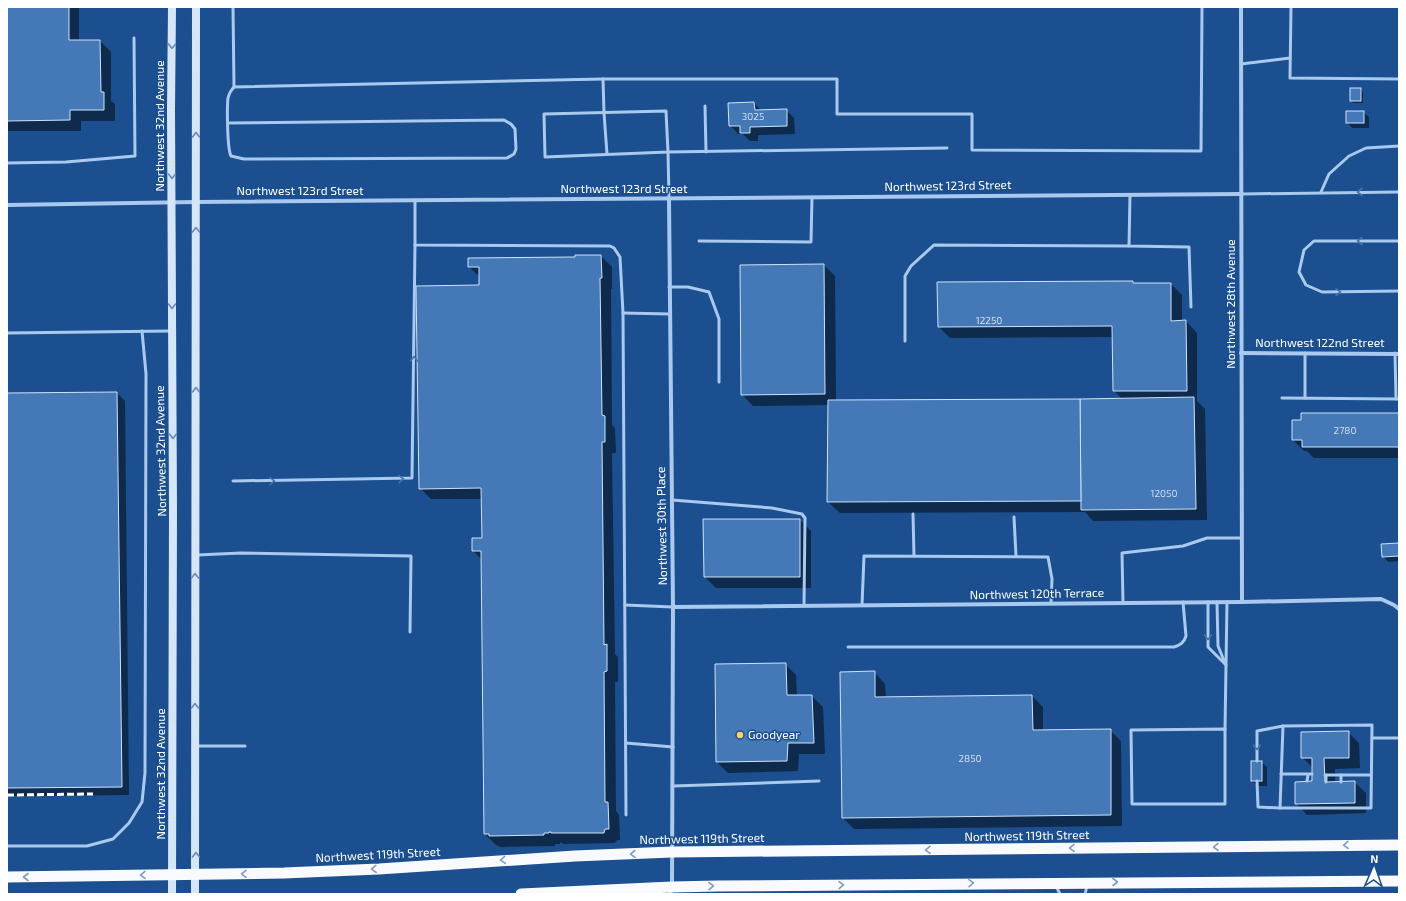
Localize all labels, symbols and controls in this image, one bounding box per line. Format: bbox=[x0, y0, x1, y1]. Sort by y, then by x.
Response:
one-way arrow bbox=[168, 43, 176, 49]
street label: Northwest 32nd Avenue bbox=[152, 60, 166, 192]
house number: 3025 bbox=[742, 110, 764, 122]
one-way arrow bbox=[192, 132, 200, 138]
one-way arrow bbox=[167, 173, 176, 179]
street label: Northwest 123rd Street bbox=[884, 177, 1012, 193]
street label: Northwest 123rd Street bbox=[560, 181, 688, 195]
street label: Northwest 123rd Street bbox=[236, 183, 364, 197]
one-way arrow bbox=[1357, 188, 1363, 196]
one-way arrow bbox=[192, 227, 200, 233]
one-way arrow bbox=[1357, 237, 1363, 245]
street label: Northwest 28th Avenue bbox=[1223, 239, 1237, 369]
one-way arrow bbox=[1335, 288, 1341, 296]
one-way arrow bbox=[168, 303, 176, 309]
house number: 12250 bbox=[976, 314, 1002, 326]
street label: Northwest 122nd Street bbox=[1255, 335, 1385, 349]
one-way arrow bbox=[409, 356, 418, 362]
street label: Northwest 32nd Avenue bbox=[152, 385, 168, 517]
one-way arrow bbox=[192, 387, 200, 393]
house number: 2780 bbox=[1334, 424, 1356, 436]
one-way arrow bbox=[169, 433, 177, 439]
street label: Northwest 30th Place bbox=[653, 466, 669, 586]
one-way arrow bbox=[398, 474, 404, 483]
one-way arrow bbox=[269, 476, 275, 485]
house number: 12050 bbox=[1150, 487, 1178, 499]
one-way arrow bbox=[191, 573, 199, 579]
street label: Northwest 120th Terrace bbox=[970, 585, 1104, 601]
one-way arrow bbox=[1204, 634, 1212, 640]
one-way arrow bbox=[191, 703, 199, 709]
street label: Northwest 32nd Avenue bbox=[153, 708, 167, 840]
place label: Goodyear bbox=[748, 727, 800, 741]
marker: Goodyear bbox=[735, 730, 745, 740]
one-way arrow bbox=[1253, 744, 1261, 750]
house number: 2850 bbox=[958, 752, 982, 764]
street label: Northwest 119th Street bbox=[964, 827, 1090, 843]
street label: Northwest 119th Street bbox=[639, 830, 765, 846]
one-way arrow bbox=[1343, 841, 1349, 850]
one-way arrow bbox=[1213, 843, 1219, 851]
street label: Northwest 119th Street bbox=[315, 844, 441, 864]
one-way arrow bbox=[1069, 844, 1075, 852]
one-way arrow bbox=[925, 846, 931, 854]
one-way arrow bbox=[630, 849, 636, 858]
north arrow bbox=[1354, 849, 1394, 889]
one-way arrow bbox=[192, 852, 200, 858]
text: N bbox=[1370, 852, 1379, 865]
one-way arrow bbox=[500, 856, 506, 865]
one-way arrow bbox=[371, 865, 377, 874]
one-way arrow bbox=[241, 870, 247, 878]
one-way arrow bbox=[140, 871, 146, 879]
one-way arrow bbox=[23, 873, 29, 881]
one-way arrow bbox=[1112, 878, 1118, 886]
one-way arrow bbox=[968, 879, 974, 888]
one-way arrow bbox=[838, 881, 844, 889]
one-way arrow bbox=[708, 882, 714, 890]

